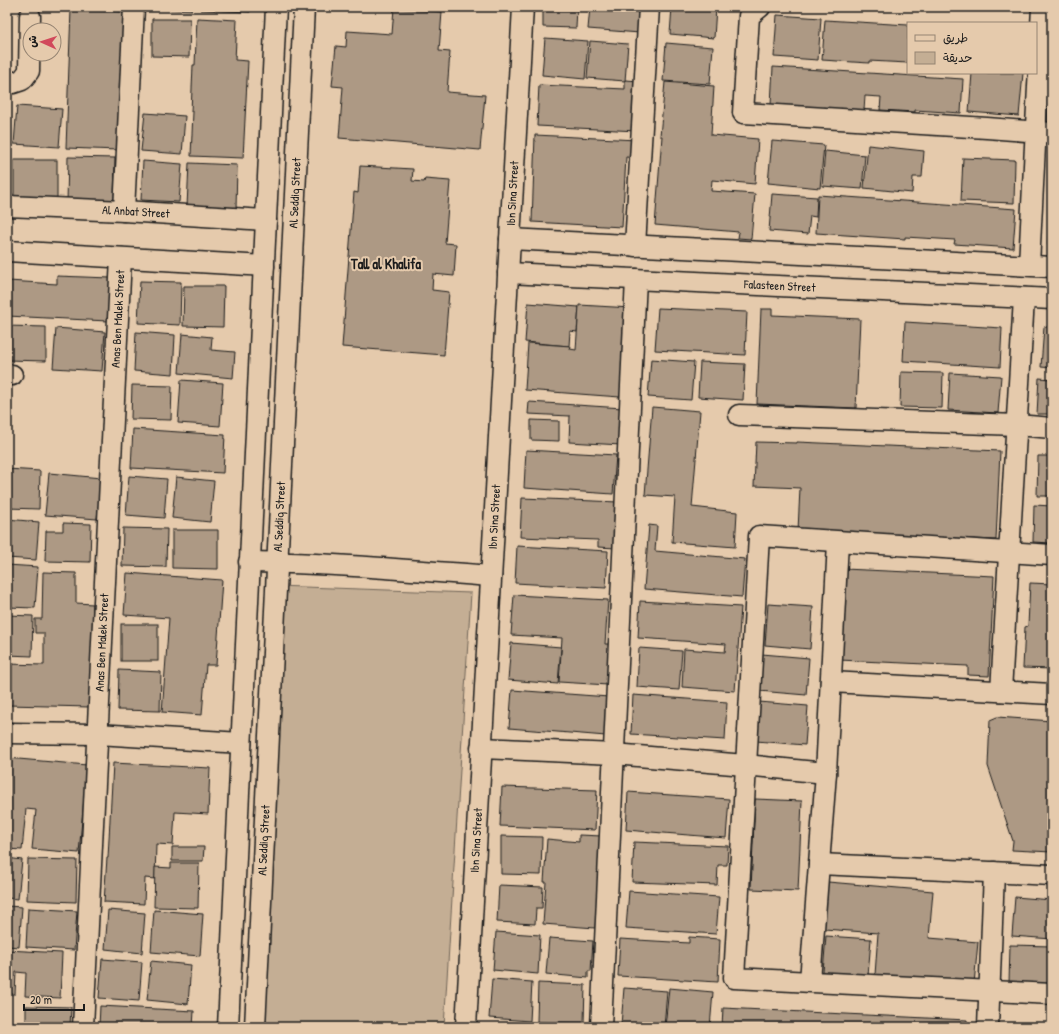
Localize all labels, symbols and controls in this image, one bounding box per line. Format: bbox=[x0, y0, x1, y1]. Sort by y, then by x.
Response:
north arrow bbox=[22, 22, 62, 62]
legend bbox=[907, 22, 1037, 74]
text: طريق bbox=[943, 29, 968, 46]
text: ش bbox=[25, 35, 39, 48]
text: حديقة bbox=[943, 49, 972, 66]
street label: Al Seddiq Street bbox=[284, 156, 305, 229]
street label: Ibn Sina Street bbox=[502, 159, 522, 226]
street label: Al Anbat Street bbox=[102, 201, 171, 222]
district label: Tall al Khalifa bbox=[350, 254, 421, 273]
street label: Anas Ben Malek Street bbox=[107, 269, 128, 368]
street label: Falasteen Street bbox=[743, 275, 817, 296]
street label: Al Seddiq Street bbox=[269, 480, 289, 552]
street label: Ibn Sina Street bbox=[484, 483, 504, 550]
street label: Anas Ben Malek Street bbox=[91, 592, 112, 692]
street label: Al Seddiq Street bbox=[253, 804, 274, 876]
street label: Ibn Sina Street bbox=[466, 806, 486, 873]
scale bar bbox=[24, 986, 84, 1012]
text: 20 m bbox=[30, 991, 52, 1008]

